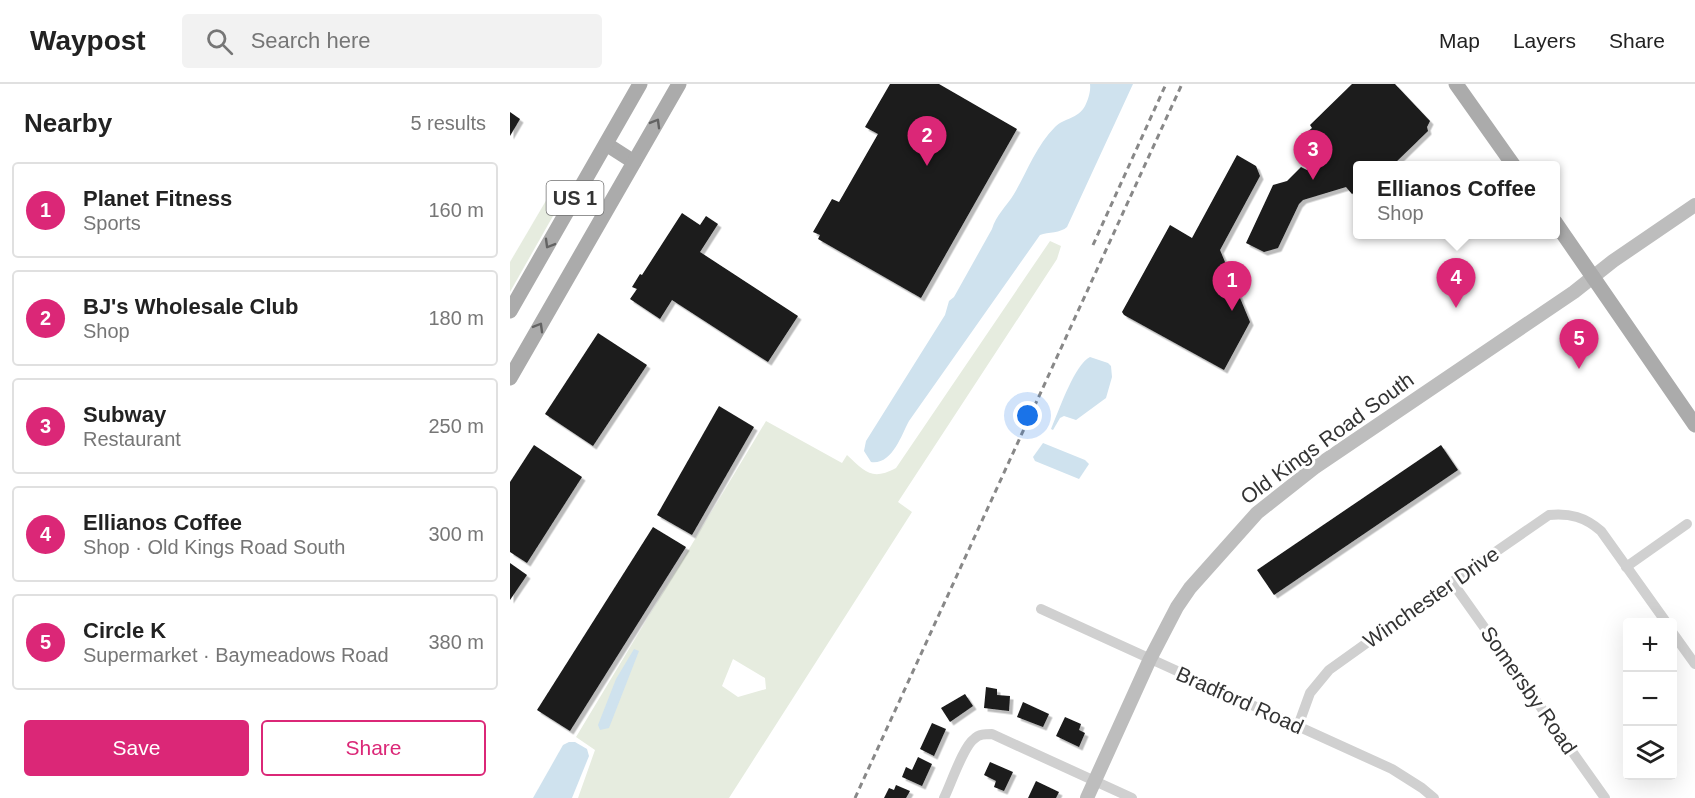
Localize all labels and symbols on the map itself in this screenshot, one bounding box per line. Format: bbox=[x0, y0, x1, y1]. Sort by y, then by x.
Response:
pin: 2 bbox=[908, 116, 946, 166]
one-way arrow bbox=[649, 119, 661, 129]
pin: 3 bbox=[1294, 130, 1332, 180]
road number: US 1 bbox=[546, 181, 604, 215]
one-way arrow bbox=[544, 238, 556, 248]
pin: 4 bbox=[1436, 258, 1476, 308]
pin: 1 bbox=[1212, 262, 1252, 311]
pin: 5 bbox=[1560, 320, 1598, 369]
one-way arrow bbox=[532, 323, 543, 333]
street label: Old Kings Road South bbox=[1236, 368, 1418, 508]
your location bbox=[1013, 401, 1042, 430]
street label: Winchester Drive bbox=[1359, 542, 1503, 652]
street label: Somersby Road bbox=[1476, 622, 1582, 758]
street label: Bradford Road bbox=[1173, 662, 1307, 738]

